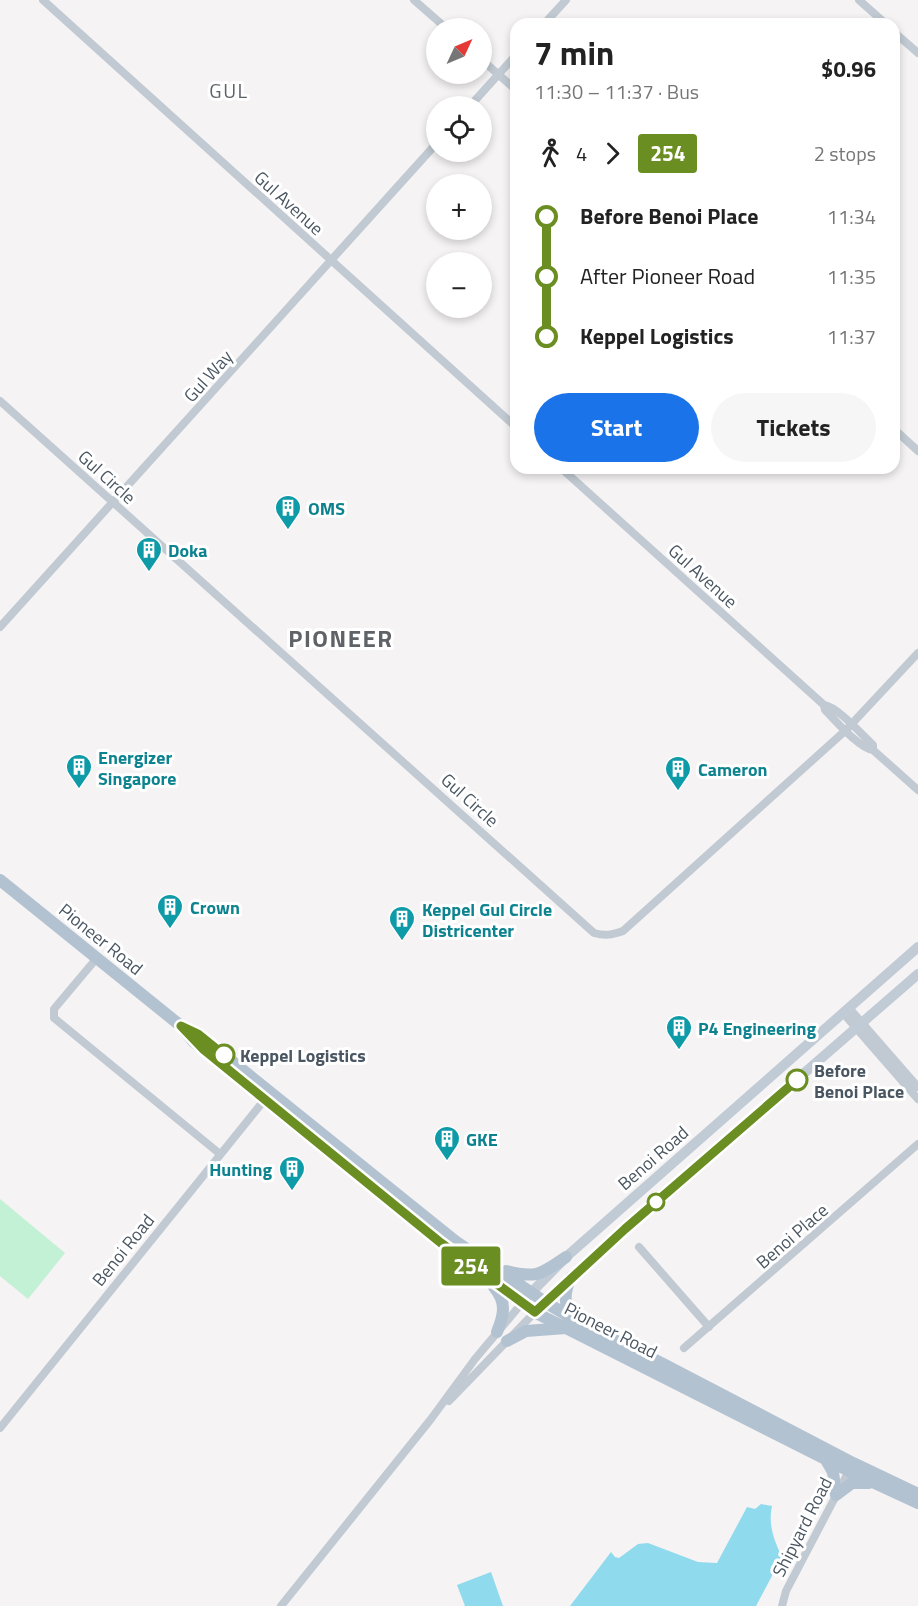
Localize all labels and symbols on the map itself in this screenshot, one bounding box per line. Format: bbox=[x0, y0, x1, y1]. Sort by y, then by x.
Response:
north arrow bbox=[426, 18, 492, 84]
district label: GUL bbox=[209, 75, 249, 106]
street label: Gul Avenue bbox=[248, 165, 330, 241]
street label: Gul Way bbox=[177, 344, 239, 408]
street label: Gul Circle bbox=[72, 444, 142, 510]
building icon: OMS bbox=[273, 493, 303, 531]
place label: OMS bbox=[308, 495, 345, 522]
building icon: Doka bbox=[134, 535, 164, 573]
place label: Doka bbox=[168, 537, 208, 564]
street label: Gul Avenue bbox=[662, 538, 744, 614]
district label: PIONEER bbox=[288, 620, 394, 656]
place label: Energizer Singapore bbox=[98, 744, 176, 792]
building icon: Energizer Singapore bbox=[64, 752, 94, 790]
building icon: Cameron bbox=[663, 754, 693, 792]
place label: Cameron bbox=[698, 756, 767, 783]
street label: Gul Circle bbox=[435, 767, 505, 833]
building icon: Crown bbox=[155, 892, 185, 930]
place label: Crown bbox=[190, 894, 240, 921]
place label: Keppel Gul Circle Districenter bbox=[422, 896, 552, 944]
street label: Pioneer Road bbox=[53, 897, 149, 981]
building icon: Keppel Gul Circle Districenter bbox=[387, 904, 417, 942]
building icon: P4 Engineering bbox=[664, 1013, 694, 1051]
place label: P4 Engineering bbox=[698, 1015, 816, 1042]
place label: Keppel Logistics bbox=[240, 1042, 366, 1069]
marker: Keppel Logistics bbox=[213, 1044, 235, 1066]
place label: Before Benoi Place bbox=[814, 1057, 904, 1105]
marker: Before Benoi Place bbox=[786, 1069, 808, 1091]
street label: Benoi Road bbox=[612, 1120, 694, 1196]
building icon: GKE bbox=[432, 1124, 462, 1162]
place label: GKE bbox=[466, 1126, 498, 1153]
building icon: Hunting bbox=[277, 1154, 307, 1192]
place label: Hunting bbox=[209, 1156, 272, 1183]
unlabelled marker bbox=[647, 1193, 665, 1211]
street label: Benoi Place bbox=[750, 1197, 834, 1275]
street label: Benoi Road bbox=[85, 1208, 161, 1292]
line badge: 254 bbox=[436, 1246, 506, 1286]
street label: Pioneer Road bbox=[560, 1295, 662, 1365]
street label: Shipyard Road bbox=[765, 1472, 839, 1582]

